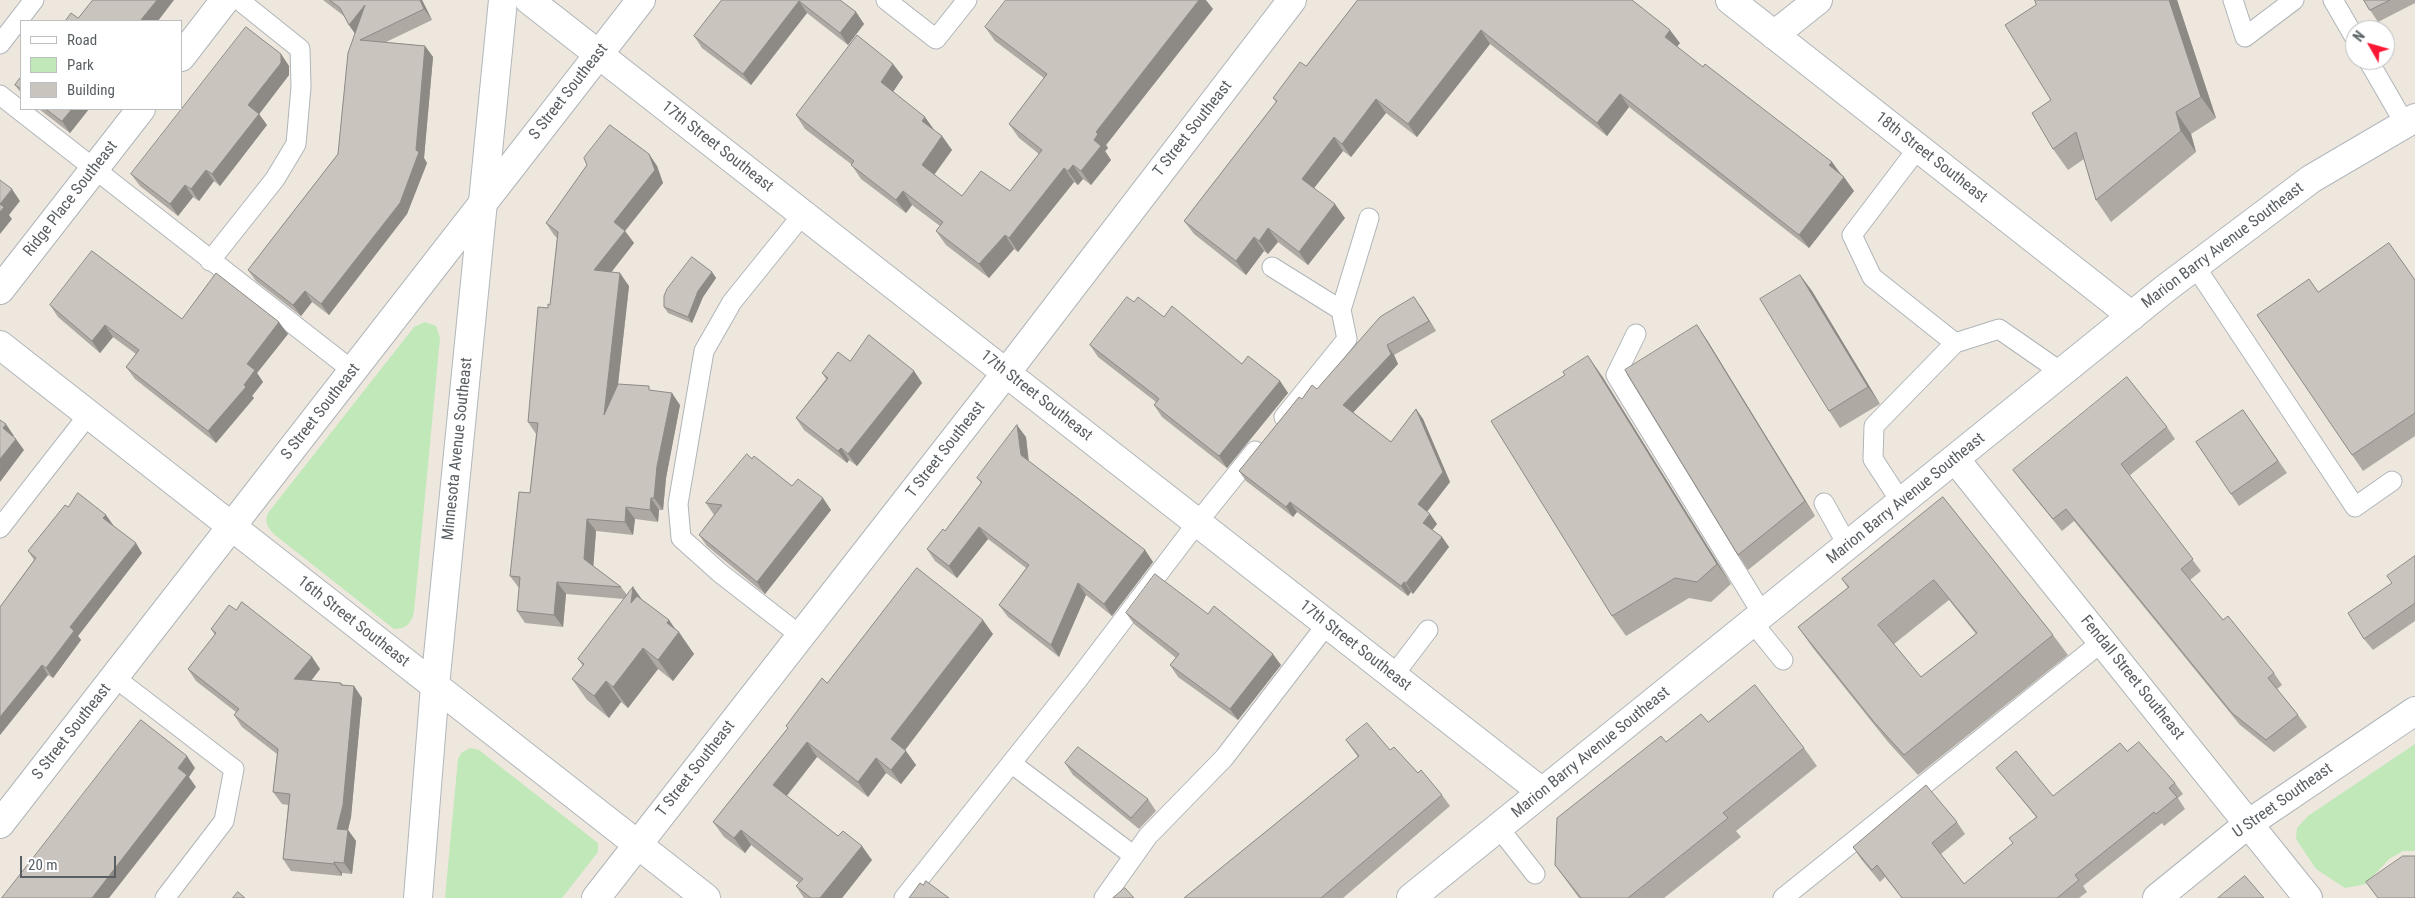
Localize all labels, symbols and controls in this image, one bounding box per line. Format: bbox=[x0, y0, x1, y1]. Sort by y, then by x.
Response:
legend bbox=[20, 20, 182, 110]
north arrow bbox=[2345, 20, 2395, 70]
text: N bbox=[2350, 28, 2368, 45]
text: Road bbox=[67, 31, 97, 49]
street label: S Street Southeast bbox=[525, 40, 613, 144]
text: Park bbox=[67, 56, 94, 74]
street label: T Street Southeast bbox=[1149, 77, 1237, 181]
text: Building bbox=[67, 81, 115, 99]
street label: 17th Street Southeast bbox=[657, 97, 777, 197]
street label: 18th Street Southeast bbox=[1871, 108, 1991, 208]
street label: Ridge Place Southeast bbox=[20, 137, 122, 261]
street label: Marion Barry Avenue Southeast bbox=[2138, 179, 2308, 313]
street label: 17th Street Southeast bbox=[976, 346, 1096, 446]
street label: Minnesota Avenue Southeast bbox=[439, 357, 477, 541]
street label: S Street Southeast bbox=[277, 360, 365, 464]
street label: T Street Southeast bbox=[902, 398, 990, 502]
street label: Marion Barry Avenue Southeast bbox=[1823, 429, 1989, 569]
street label: 16th Street Southeast bbox=[293, 572, 413, 672]
street label: 17th Street Southeast bbox=[1295, 596, 1415, 696]
street label: Fendall Street Southeast bbox=[2076, 612, 2188, 744]
street label: S Street Southeast bbox=[28, 680, 116, 784]
street label: Marion Barry Avenue Southeast bbox=[1508, 683, 1674, 823]
street label: T Street Southeast bbox=[652, 717, 740, 821]
street label: U Street Southeast bbox=[2229, 759, 2337, 843]
scale bar bbox=[22, 846, 119, 878]
text: 20 m bbox=[28, 856, 58, 874]

